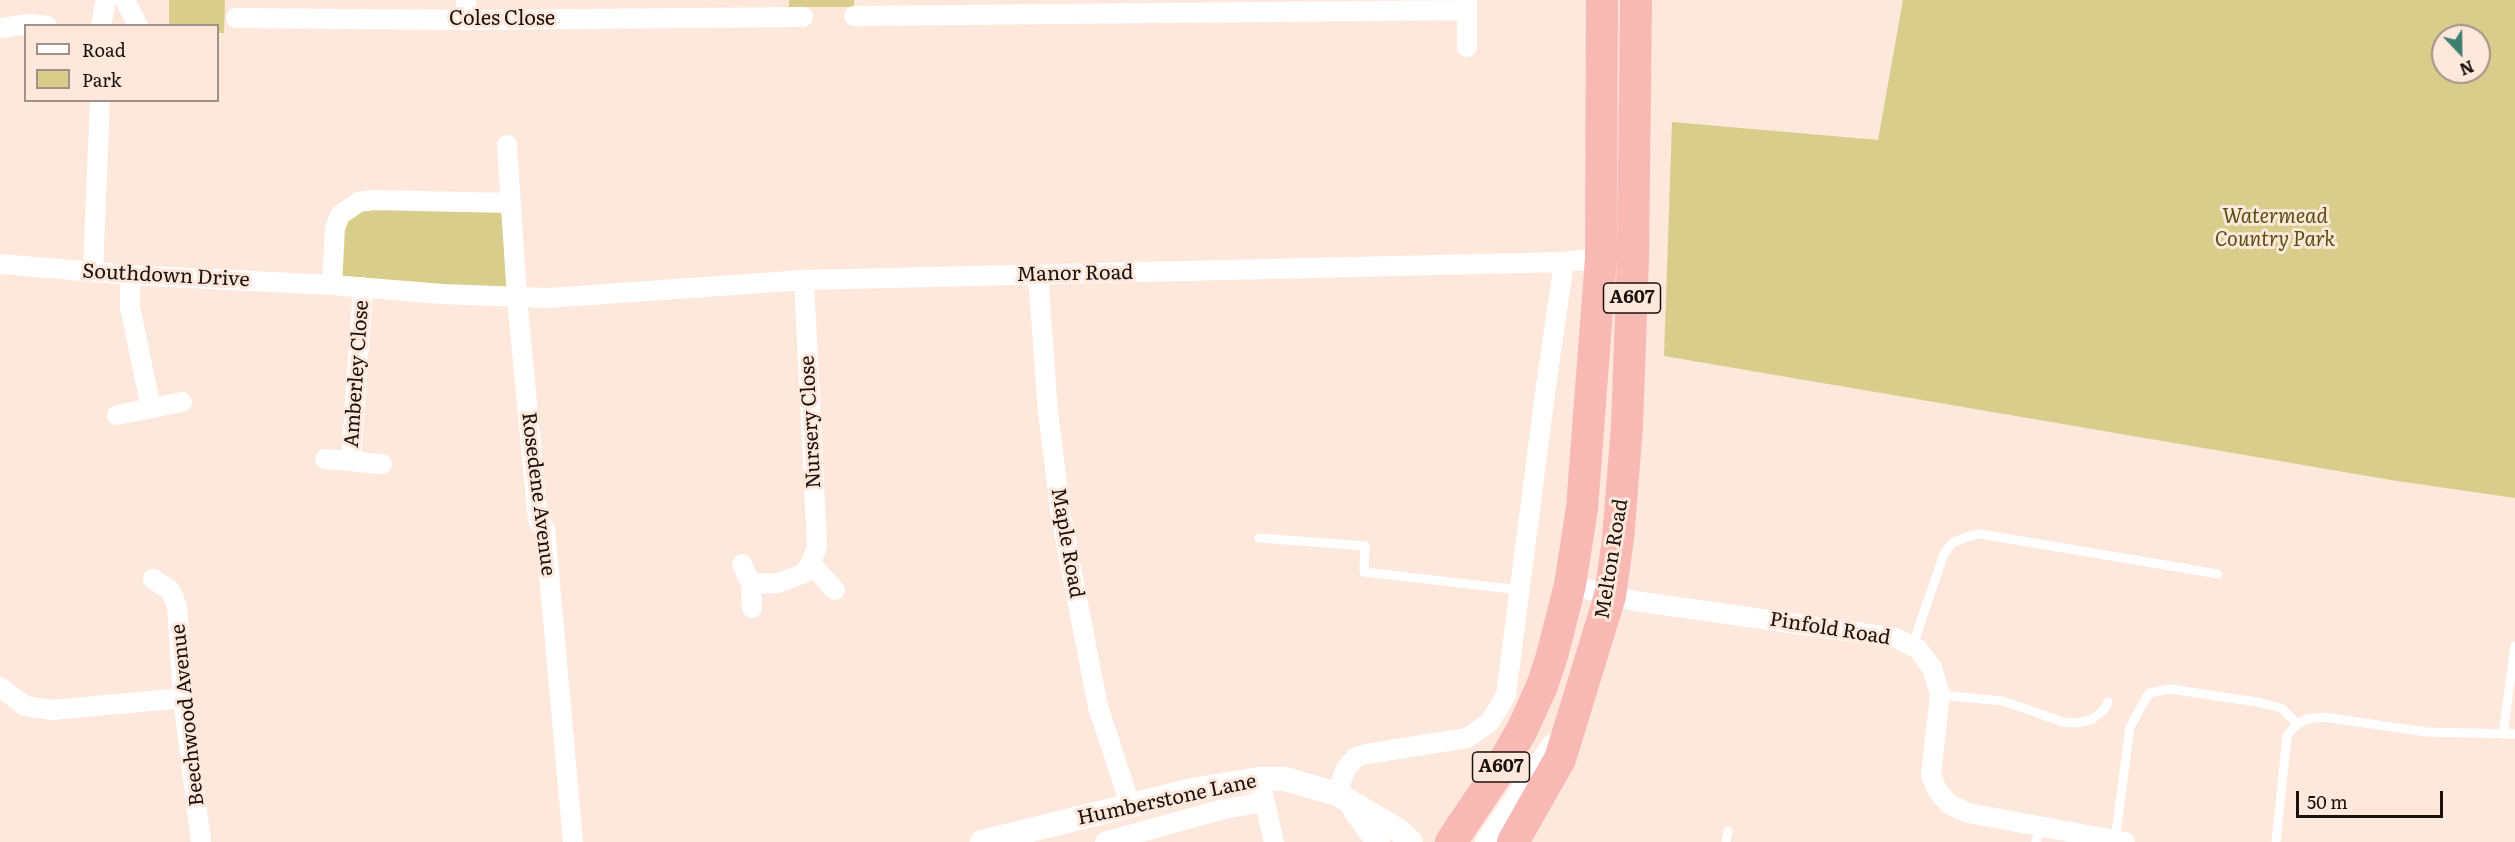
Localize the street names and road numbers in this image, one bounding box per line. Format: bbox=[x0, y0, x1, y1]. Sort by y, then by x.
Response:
street label: Coles Close bbox=[449, 7, 555, 31]
street label: Southdown Drive bbox=[82, 260, 250, 292]
street label: Manor Road bbox=[1016, 261, 1134, 287]
road number: A607 bbox=[1604, 283, 1660, 313]
street label: Amberley Close bbox=[340, 299, 374, 449]
street label: Nursery Close bbox=[796, 355, 826, 489]
street label: Rosedene Avenue bbox=[516, 411, 560, 577]
street label: Maple Road bbox=[1045, 486, 1089, 600]
street label: Melton Road bbox=[1591, 497, 1633, 621]
street label: Pinfold Road bbox=[1768, 608, 1892, 650]
street label: Beechwood Avenue bbox=[166, 623, 210, 807]
road number: A607 bbox=[1472, 752, 1530, 782]
street label: Humberstone Lane bbox=[1075, 769, 1259, 831]

